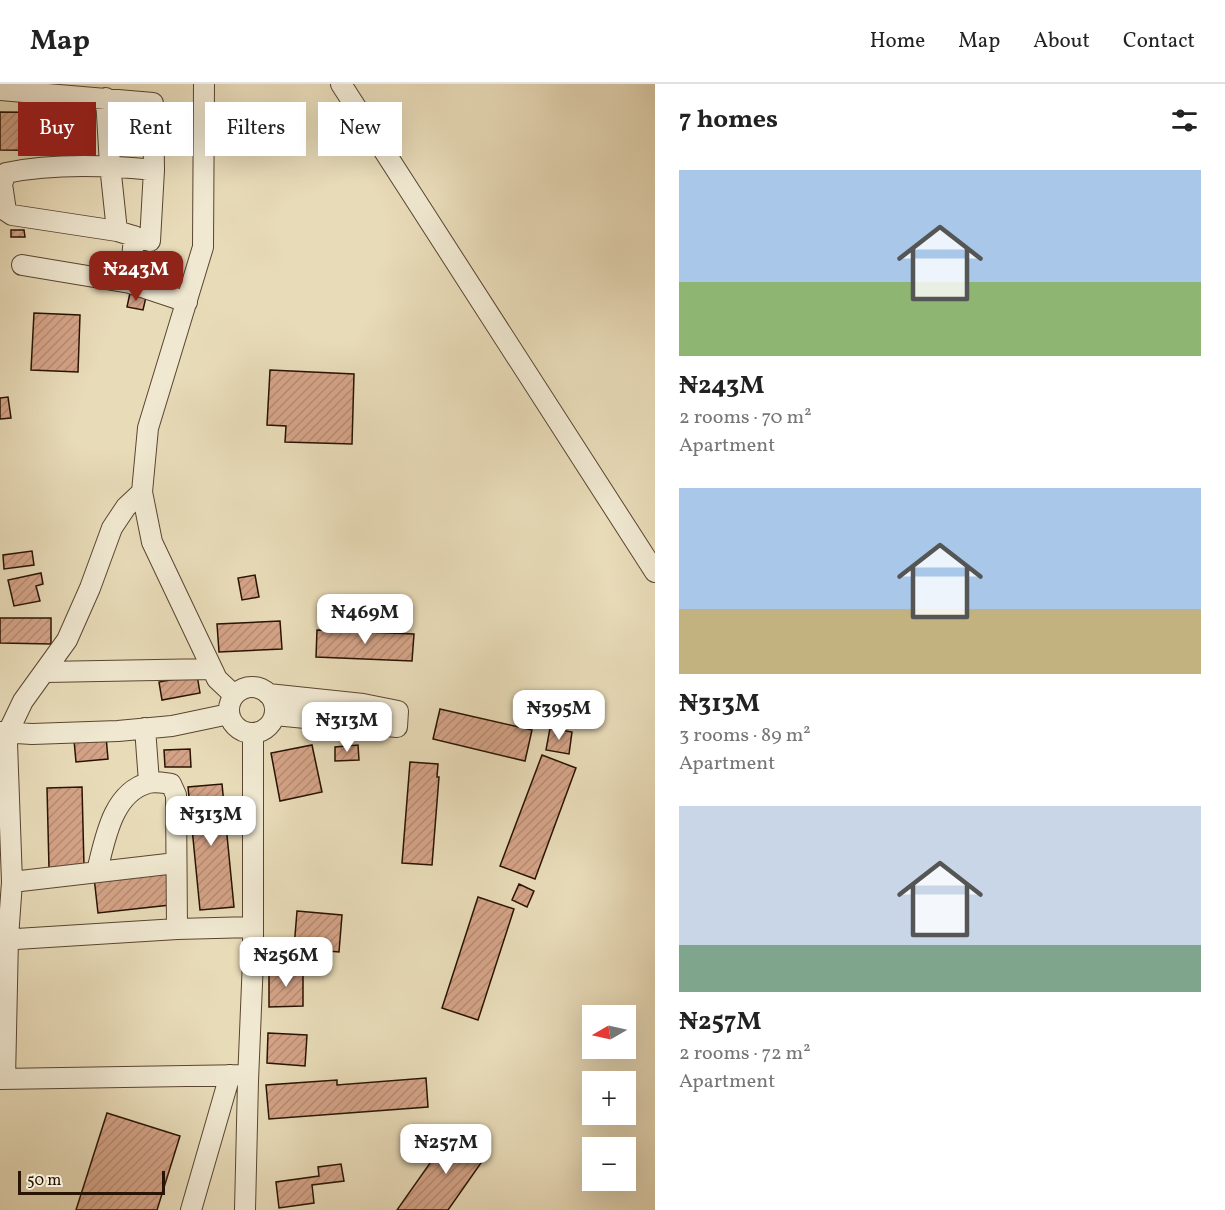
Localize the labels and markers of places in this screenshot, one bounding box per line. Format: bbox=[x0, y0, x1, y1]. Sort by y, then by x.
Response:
pin: ₦243M bbox=[94, 251, 178, 302]
pin: ₦469M bbox=[323, 594, 407, 645]
pin: ₦395M bbox=[517, 690, 601, 741]
pin: ₦313M bbox=[305, 702, 389, 753]
pin: ₦313M bbox=[169, 796, 253, 847]
pin: ₦256M bbox=[244, 937, 328, 988]
pin: ₦257M bbox=[404, 1124, 488, 1175]

